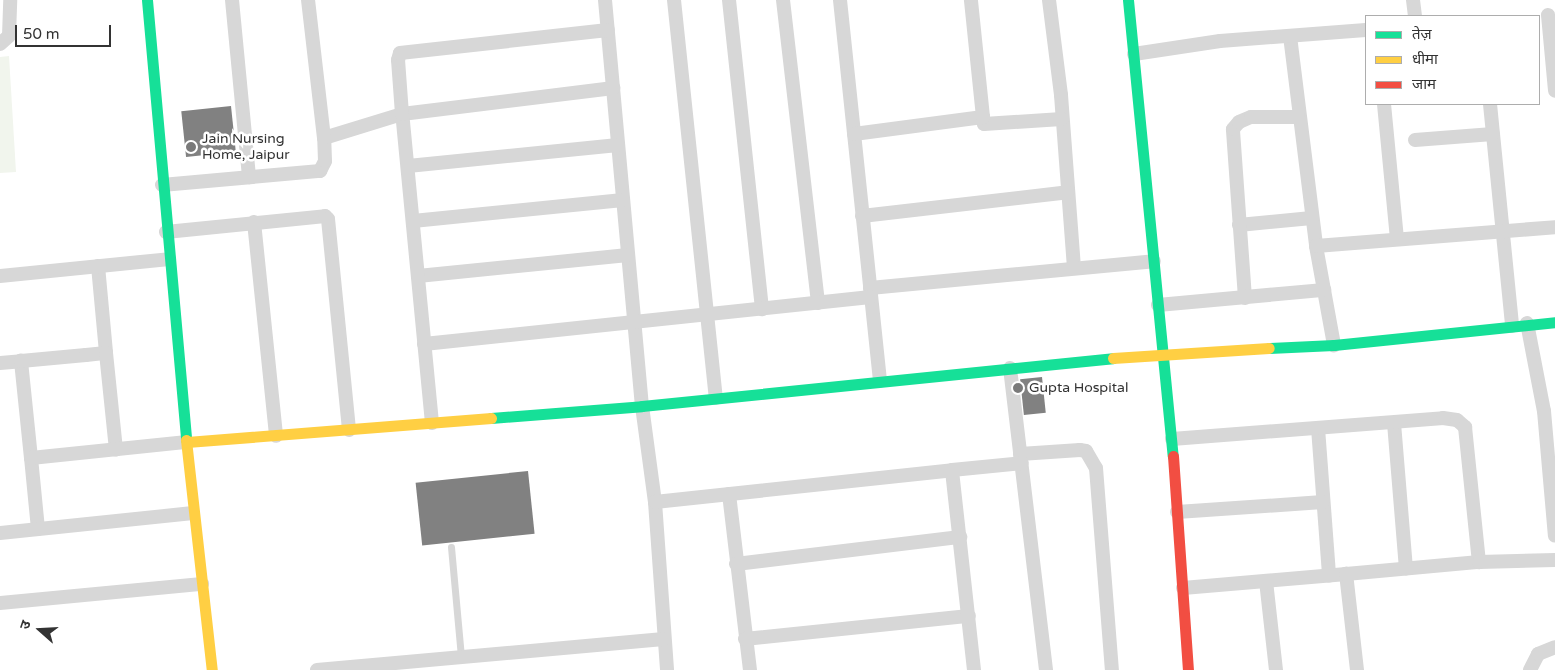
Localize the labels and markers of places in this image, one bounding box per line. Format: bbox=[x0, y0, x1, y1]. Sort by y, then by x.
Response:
place label: Jain Nursing Home, Jaipur bbox=[202, 131, 290, 164]
marker: Jain Nursing Home, Jaipur bbox=[184, 140, 198, 154]
place label: Gupta Hospital bbox=[1029, 380, 1128, 396]
marker: Gupta Hospital bbox=[1011, 381, 1025, 395]

